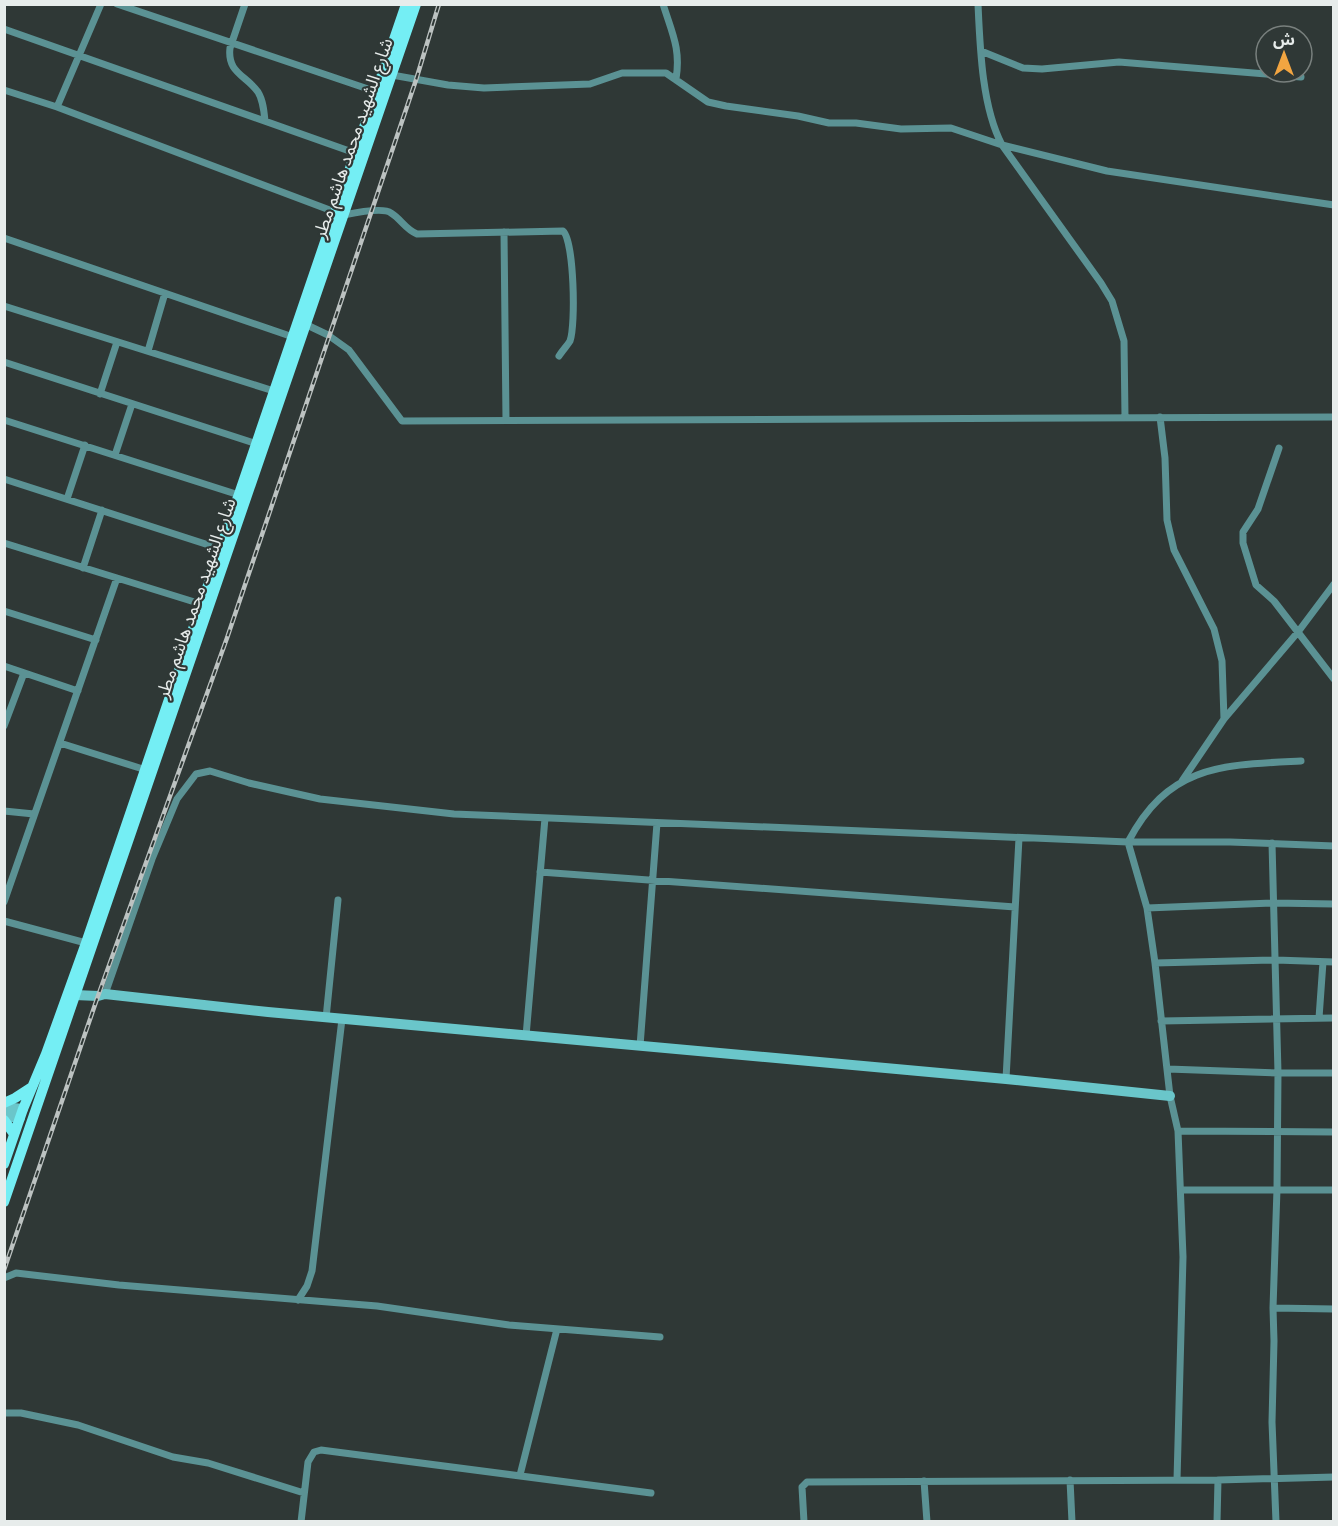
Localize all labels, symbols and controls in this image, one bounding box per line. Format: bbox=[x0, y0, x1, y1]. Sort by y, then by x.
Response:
north arrow bbox=[1254, 24, 1314, 84]
text: ش bbox=[1273, 29, 1295, 49]
street label: شارع الشهيد محمد هاشم مطر bbox=[307, 35, 400, 243]
street label: شارع الشهيد محمد هاشم مطر bbox=[150, 495, 243, 703]

